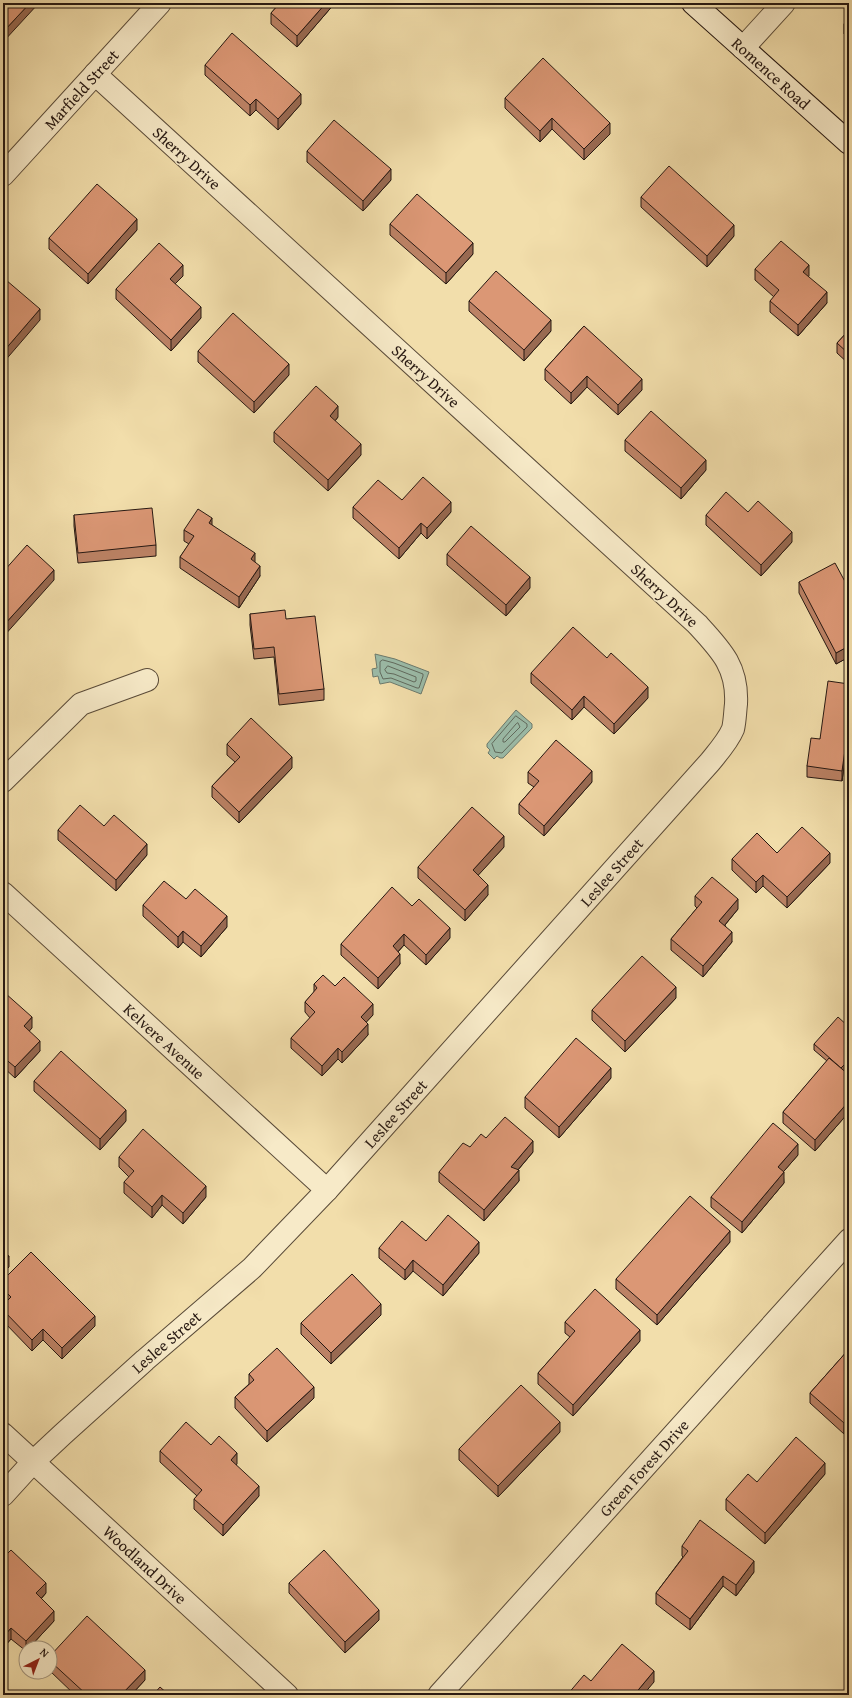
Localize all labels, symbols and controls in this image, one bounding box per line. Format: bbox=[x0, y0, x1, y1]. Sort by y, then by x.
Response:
street label: Romence Road bbox=[726, 31, 816, 115]
street label: Marfield Street bbox=[38, 43, 125, 135]
street label: Sherry Drive bbox=[147, 121, 227, 195]
street label: Sherry Drive bbox=[386, 339, 466, 413]
street label: Sherry Drive bbox=[626, 557, 704, 633]
street label: Leslee Street bbox=[574, 832, 649, 912]
street label: Kelvere Avenue bbox=[118, 997, 211, 1085]
street label: Leslee Street bbox=[358, 1074, 433, 1153]
street label: Leslee Street bbox=[126, 1305, 207, 1379]
street label: Green Forest Drive bbox=[593, 1414, 694, 1522]
street label: Woodland Drive bbox=[98, 1520, 193, 1610]
north arrow bbox=[18, 1640, 58, 1680]
text: N bbox=[37, 1644, 53, 1661]

